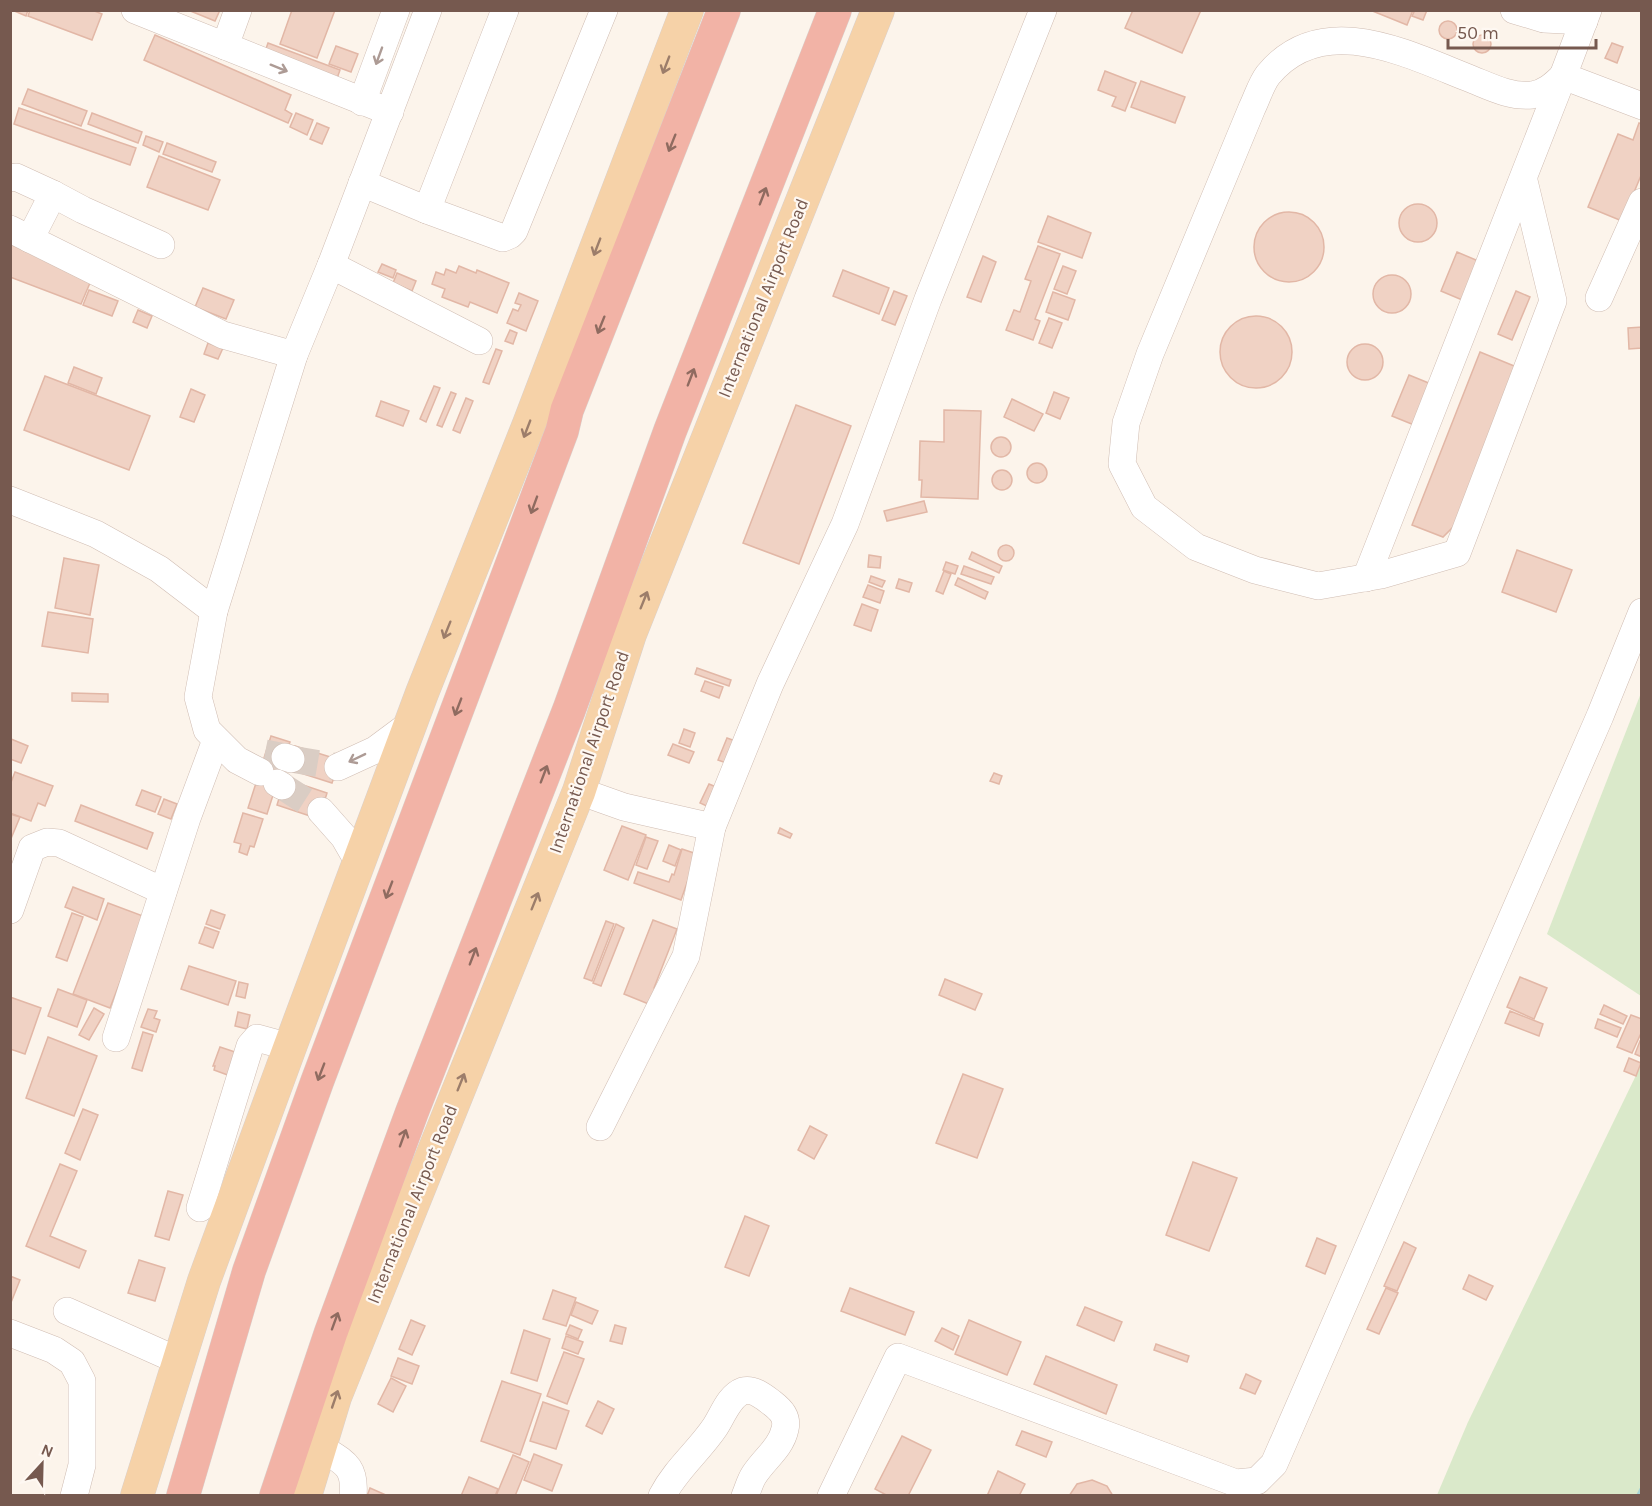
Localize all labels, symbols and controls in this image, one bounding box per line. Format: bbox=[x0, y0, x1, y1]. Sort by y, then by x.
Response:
scale bar bbox=[1448, 12, 1596, 50]
text: 50 m bbox=[1457, 22, 1499, 44]
one-way arrow bbox=[373, 46, 384, 65]
one-way arrow bbox=[660, 55, 671, 74]
one-way arrow bbox=[269, 63, 288, 74]
one-way arrow bbox=[666, 133, 677, 152]
one-way arrow bbox=[758, 187, 769, 205]
street label: International Airport Road bbox=[713, 195, 813, 401]
one-way arrow bbox=[590, 237, 601, 256]
one-way arrow bbox=[595, 315, 606, 333]
one-way arrow bbox=[686, 368, 697, 387]
one-way arrow bbox=[521, 420, 532, 438]
one-way arrow bbox=[528, 495, 539, 514]
one-way arrow bbox=[639, 591, 650, 609]
one-way arrow bbox=[441, 620, 452, 639]
street label: International Airport Road bbox=[544, 648, 634, 856]
one-way arrow bbox=[452, 697, 463, 716]
one-way arrow bbox=[349, 753, 367, 765]
one-way arrow bbox=[539, 766, 550, 784]
one-way arrow bbox=[383, 880, 394, 899]
one-way arrow bbox=[530, 892, 541, 911]
one-way arrow bbox=[468, 947, 479, 966]
one-way arrow bbox=[314, 1062, 325, 1081]
one-way arrow bbox=[456, 1073, 467, 1091]
street label: International Airport Road bbox=[362, 1101, 462, 1307]
one-way arrow bbox=[398, 1129, 409, 1148]
one-way arrow bbox=[330, 1312, 341, 1330]
one-way arrow bbox=[330, 1391, 341, 1409]
north arrow bbox=[12, 1434, 72, 1494]
text: N bbox=[39, 1440, 56, 1462]

